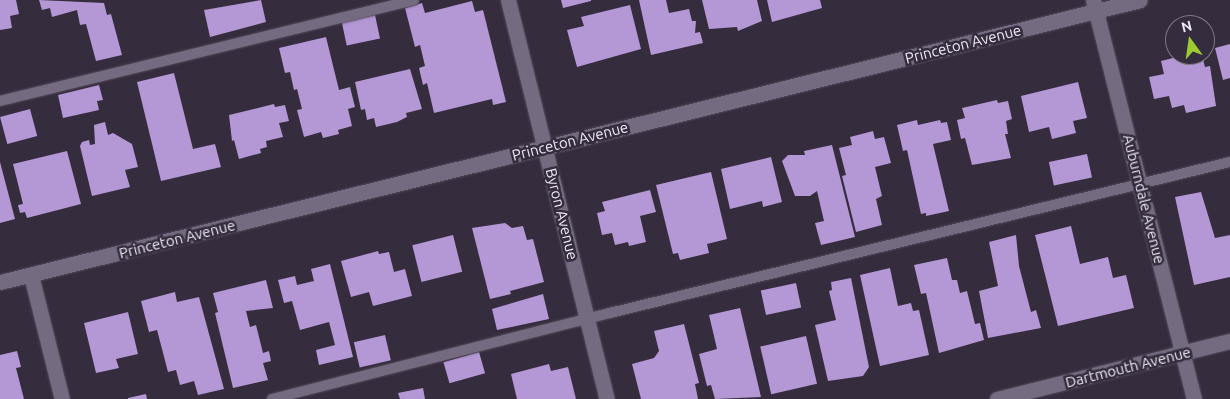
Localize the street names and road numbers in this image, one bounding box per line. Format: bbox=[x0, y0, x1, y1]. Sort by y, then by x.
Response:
street label: Princeton Avenue bbox=[903, 21, 1023, 67]
street label: Princeton Avenue bbox=[510, 118, 630, 164]
street label: Auburndale Avenue bbox=[1119, 133, 1169, 265]
street label: Byron Avenue bbox=[542, 166, 582, 262]
street label: Princeton Avenue bbox=[117, 216, 237, 262]
street label: Dartmouth Avenue bbox=[1063, 343, 1193, 391]

